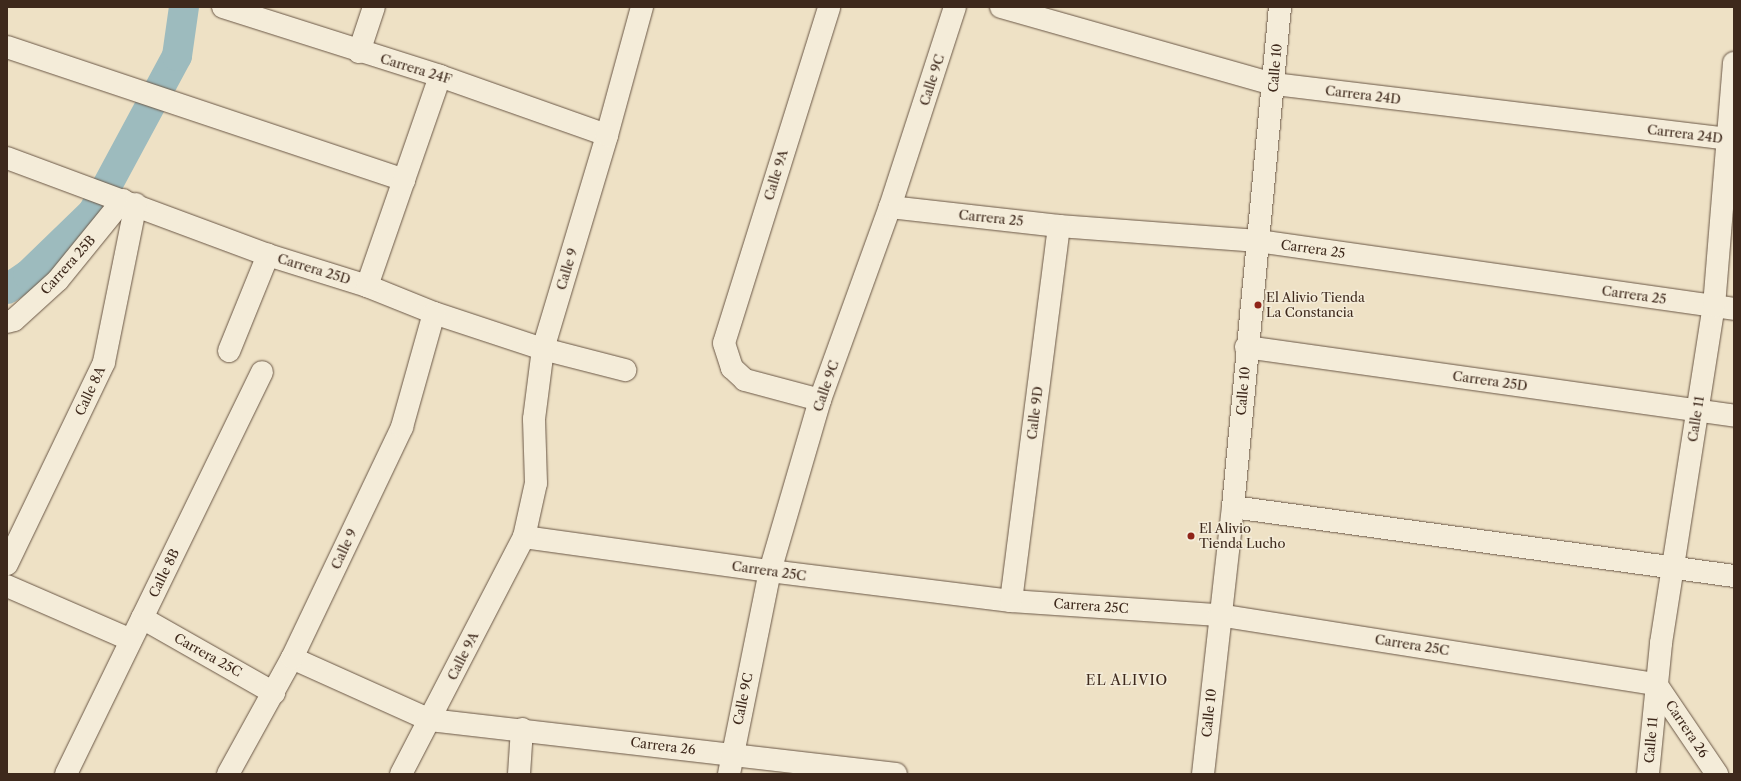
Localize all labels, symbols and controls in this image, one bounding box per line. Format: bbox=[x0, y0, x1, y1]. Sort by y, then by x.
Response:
street label: Calle 10 bbox=[1265, 43, 1285, 93]
street label: Carrera 24F bbox=[378, 51, 454, 87]
street label: Calle 9C bbox=[916, 52, 948, 108]
street label: Carrera 24D bbox=[1324, 83, 1402, 107]
street label: Carrera 24D bbox=[1646, 122, 1724, 146]
street label: Calle 9A bbox=[761, 148, 791, 202]
street label: Carrera 25 bbox=[958, 207, 1024, 229]
street label: Carrera 25B bbox=[37, 232, 99, 298]
street label: Carrera 25 bbox=[1280, 237, 1346, 261]
street label: Calle 9 bbox=[553, 246, 581, 292]
street label: Carrera 25D bbox=[276, 250, 352, 288]
street label: Carrera 25 bbox=[1601, 283, 1667, 307]
place label: El Alivio Tienda La Constancia bbox=[1266, 290, 1366, 321]
marker: El Alivio Tienda La Constancia bbox=[1253, 300, 1263, 310]
street label: Calle 9C bbox=[810, 358, 842, 414]
street label: Calle 8A bbox=[72, 364, 108, 418]
street label: Calle 10 bbox=[1233, 366, 1253, 416]
street label: Carrera 25D bbox=[1451, 368, 1529, 394]
street label: Calle 9D bbox=[1024, 385, 1046, 441]
street label: Calle 11 bbox=[1685, 395, 1707, 443]
place label: El Alivio Tienda Lucho bbox=[1199, 521, 1286, 552]
street label: Calle 9 bbox=[328, 526, 360, 572]
marker: El Alivio Tienda Lucho bbox=[1186, 531, 1196, 541]
street label: Calle 8B bbox=[146, 546, 182, 600]
street label: Carrera 25C bbox=[731, 558, 807, 584]
street label: Carrera 25C bbox=[1053, 596, 1129, 616]
street label: Calle 9A bbox=[444, 629, 482, 683]
street label: Carrera 25C bbox=[171, 630, 245, 680]
street label: Carrera 25C bbox=[1374, 631, 1450, 659]
street label: Calle 9C bbox=[730, 671, 756, 727]
district label: EL ALIVIO bbox=[1085, 672, 1169, 688]
street label: Calle 10 bbox=[1199, 688, 1219, 738]
street label: Carrera 26 bbox=[1662, 697, 1712, 761]
street label: Calle 11 bbox=[1641, 716, 1661, 764]
street label: Carrera 26 bbox=[629, 734, 697, 758]

